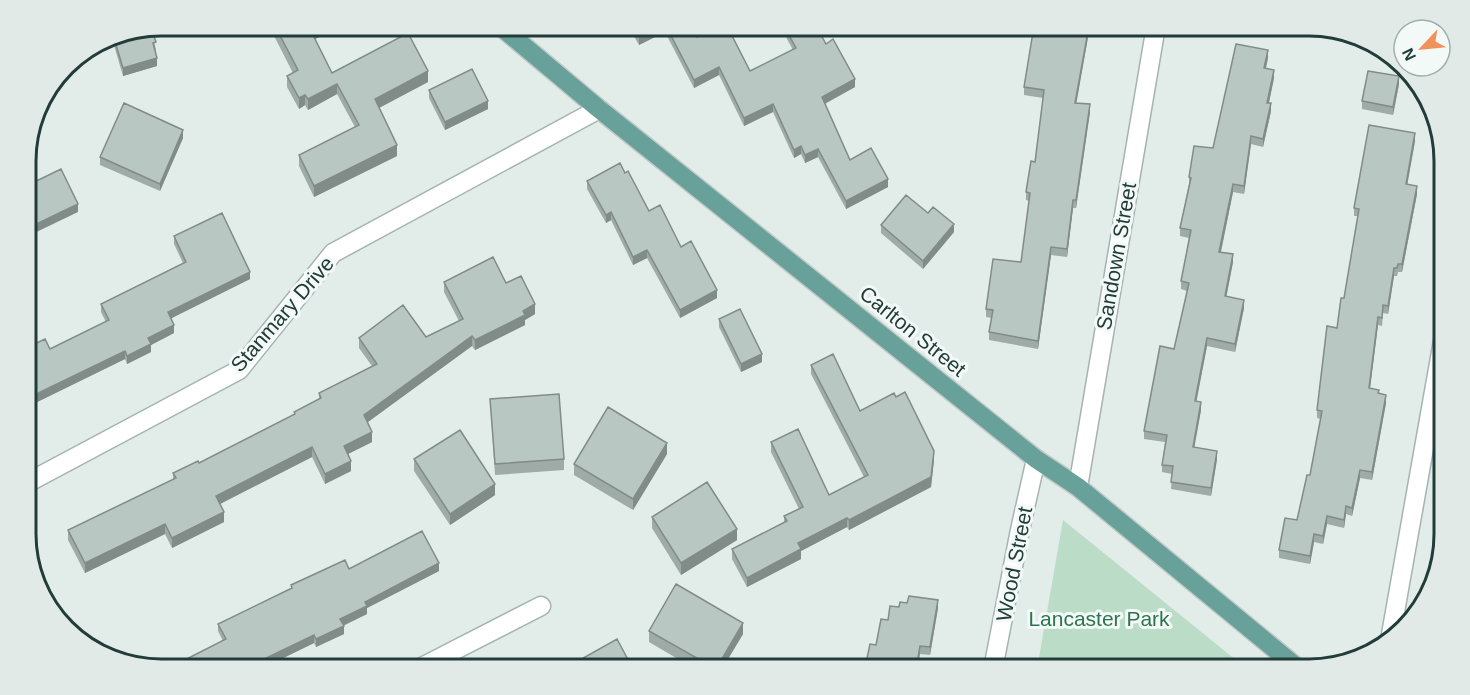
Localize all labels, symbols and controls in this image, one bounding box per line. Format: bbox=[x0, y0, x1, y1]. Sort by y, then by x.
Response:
north arrow bbox=[1392, 18, 1452, 78]
text: N bbox=[1399, 45, 1419, 63]
street label: Sandown Street bbox=[1092, 180, 1140, 332]
street label: Stanmary Drive bbox=[226, 252, 338, 376]
street label: Carlton Street bbox=[855, 281, 971, 381]
street label: Wood Street bbox=[992, 505, 1036, 623]
park label: Lancaster Park bbox=[1028, 607, 1170, 630]

